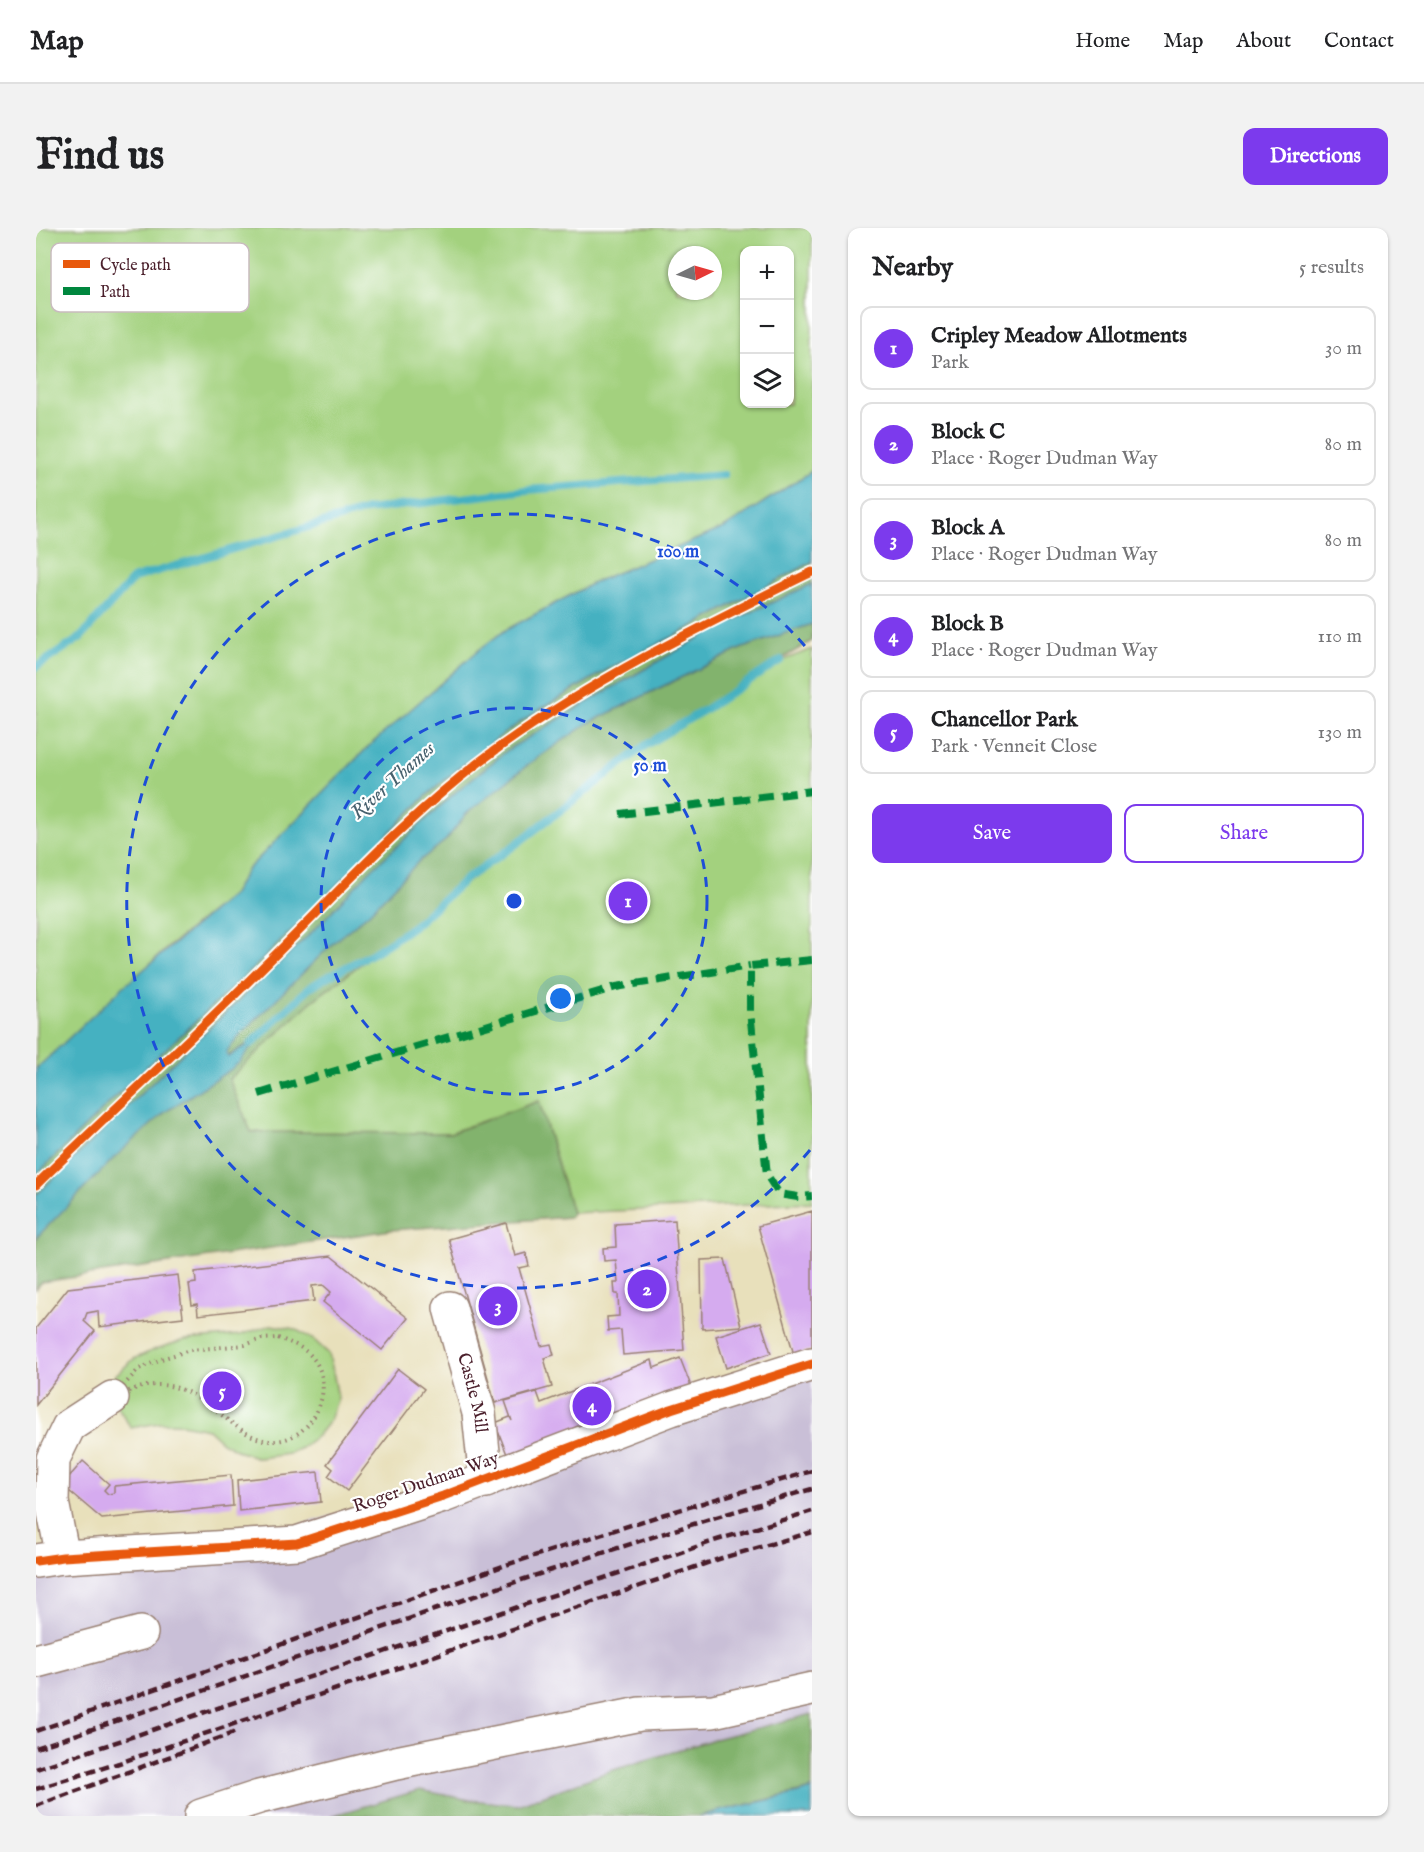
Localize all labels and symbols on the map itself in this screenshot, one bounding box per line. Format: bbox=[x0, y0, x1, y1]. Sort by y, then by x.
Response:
legend bbox=[51, 243, 249, 312]
north arrow bbox=[668, 246, 722, 300]
text: Cycle path bbox=[100, 256, 171, 276]
text: Path bbox=[100, 283, 131, 303]
text: 100 m bbox=[657, 541, 699, 564]
water label: River Thames bbox=[346, 737, 440, 825]
text: 50 m bbox=[633, 755, 667, 778]
pin: 1 bbox=[608, 878, 648, 924]
centre of rings bbox=[504, 891, 524, 911]
your location bbox=[546, 984, 575, 1013]
pin: 2 bbox=[628, 1266, 666, 1312]
pin: 3 bbox=[478, 1284, 518, 1328]
street label: Castle Mill bbox=[451, 1350, 492, 1434]
pin: 5 bbox=[202, 1368, 242, 1414]
pin: 4 bbox=[572, 1384, 612, 1428]
street label: Roger Dudman Way bbox=[350, 1447, 502, 1519]

